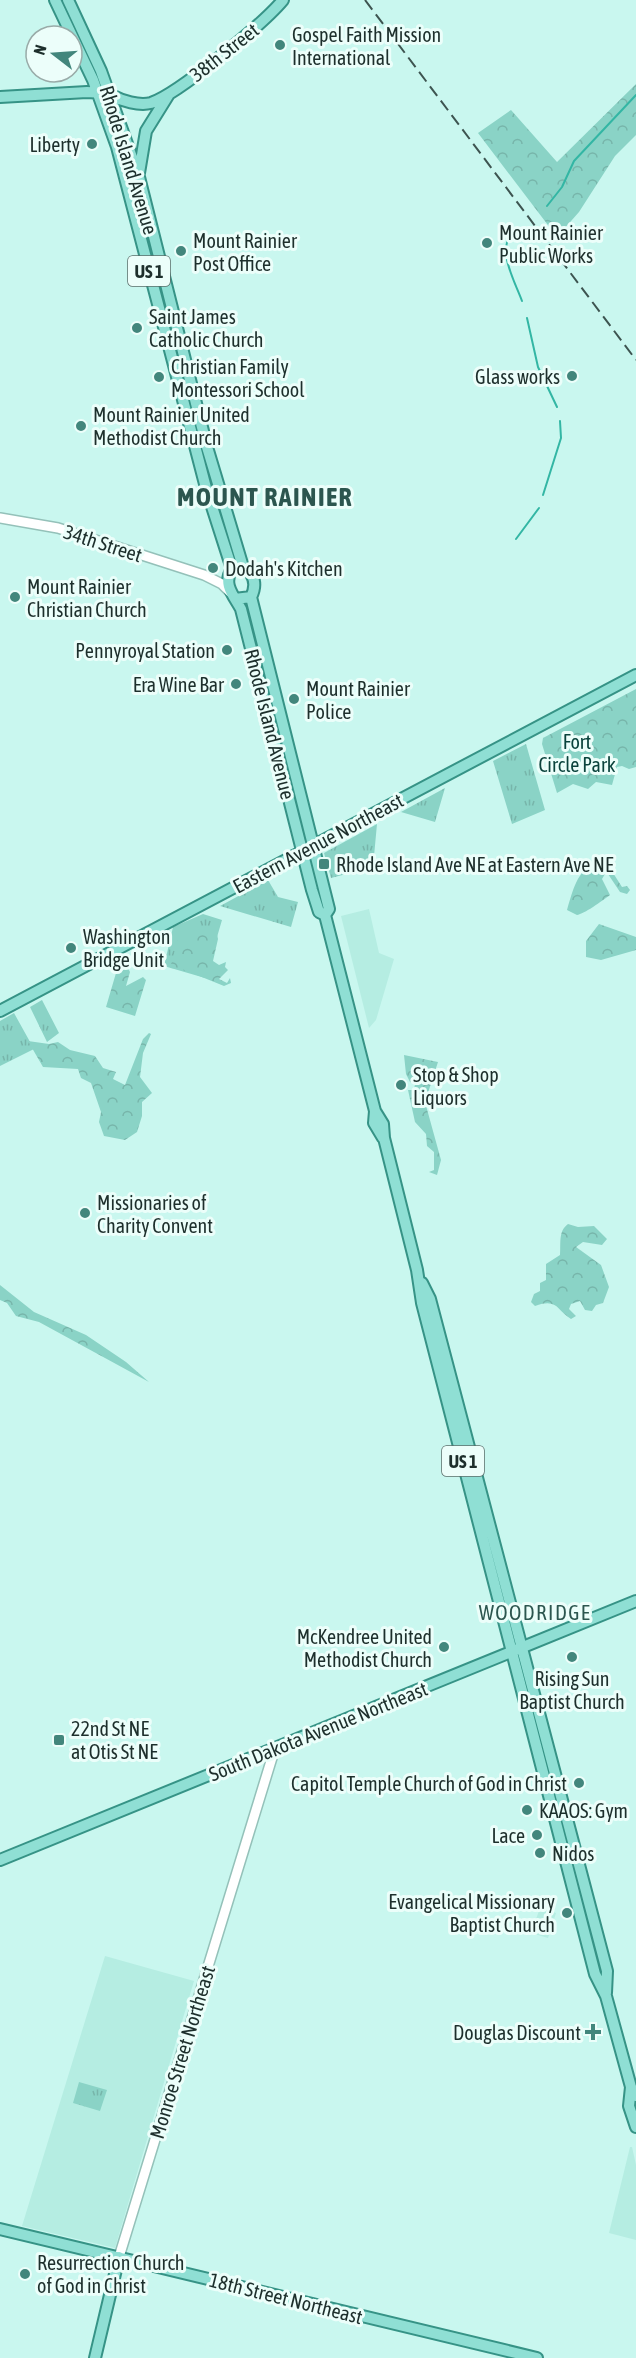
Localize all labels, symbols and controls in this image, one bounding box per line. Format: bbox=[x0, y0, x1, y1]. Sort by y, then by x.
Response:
street label: 38th Street bbox=[185, 18, 263, 86]
place label: Gospel Faith Mission International bbox=[292, 23, 441, 69]
north arrow bbox=[24, 24, 84, 84]
marker: Gospel Faith Mission International bbox=[273, 38, 287, 52]
text: N bbox=[30, 42, 50, 57]
street label: Rhode Island Avenue bbox=[95, 83, 163, 237]
place label: Liberty bbox=[29, 133, 80, 156]
marker: Liberty bbox=[85, 137, 99, 151]
place label: Mount Rainier Public Works bbox=[499, 221, 604, 267]
place label: Mount Rainier Post Office bbox=[193, 229, 298, 275]
marker: Mount Rainier Public Works bbox=[480, 236, 494, 250]
marker: Mount Rainier Post Office bbox=[174, 244, 188, 258]
road number: US 1 bbox=[128, 256, 170, 286]
place label: Saint James Catholic Church bbox=[149, 305, 264, 351]
marker: Saint James Catholic Church bbox=[130, 321, 144, 335]
place label: Christian Family Montessori School bbox=[171, 355, 305, 401]
place label: Glass works bbox=[475, 365, 560, 388]
marker: Glass works bbox=[565, 369, 579, 383]
marker: Christian Family Montessori School bbox=[152, 370, 166, 384]
place label: Mount Rainier United Methodist Church bbox=[93, 403, 250, 449]
marker: Mount Rainier United Methodist Church bbox=[74, 419, 88, 433]
district label: MOUNT RAINIER bbox=[177, 482, 353, 512]
street label: 34th Street bbox=[61, 520, 145, 567]
place label: Dodah's Kitchen bbox=[225, 557, 343, 580]
marker: Dodah's Kitchen bbox=[206, 561, 220, 575]
place label: Mount Rainier Christian Church bbox=[27, 575, 147, 621]
marker: Mount Rainier Christian Church bbox=[8, 590, 22, 604]
place label: Pennyroyal Station bbox=[75, 639, 215, 662]
marker: Pennyroyal Station bbox=[220, 643, 234, 657]
street label: Rhode Island Avenue bbox=[240, 646, 300, 802]
place label: Era Wine Bar bbox=[133, 673, 225, 696]
marker: Era Wine Bar bbox=[229, 677, 243, 691]
place label: Mount Rainier Police bbox=[306, 677, 411, 723]
marker: Mount Rainier Police bbox=[287, 692, 301, 706]
park label: Fort Circle Park bbox=[538, 730, 616, 776]
street label: Eastern Avenue Northeast bbox=[229, 788, 407, 898]
place label: Rhode Island Ave NE at Eastern Ave NE bbox=[336, 853, 614, 876]
marker: Rhode Island Ave NE at Eastern Ave NE bbox=[317, 857, 331, 871]
place label: Washington Bridge Unit bbox=[83, 925, 171, 971]
marker: Washington Bridge Unit bbox=[64, 941, 78, 955]
place label: Stop & Shop Liquors bbox=[413, 1063, 499, 1109]
marker: Stop & Shop Liquors bbox=[394, 1078, 408, 1092]
place label: Missionaries of Charity Convent bbox=[97, 1191, 213, 1237]
marker: Missionaries of Charity Convent bbox=[78, 1206, 92, 1220]
road number: US 1 bbox=[442, 1446, 484, 1476]
district label: WOODRIDGE bbox=[479, 1600, 591, 1624]
place label: McKendree United Methodist Church bbox=[297, 1625, 432, 1671]
marker: McKendree United Methodist Church bbox=[437, 1640, 451, 1654]
marker: Rising Sun Baptist Church bbox=[565, 1650, 579, 1664]
place label: Rising Sun Baptist Church bbox=[519, 1667, 625, 1713]
street label: South Dakota Avenue Northeast bbox=[205, 1677, 431, 1785]
place label: 22nd St NE at Otis St NE bbox=[71, 1717, 158, 1763]
marker: 22nd St NE at Otis St NE bbox=[52, 1733, 66, 1747]
place label: Capitol Temple Church of God in Christ bbox=[291, 1772, 567, 1795]
marker: Capitol Temple Church of God in Christ bbox=[572, 1776, 586, 1790]
place label: KAAOS: Gym bbox=[539, 1799, 628, 1822]
marker: KAAOS: Gym bbox=[520, 1803, 534, 1817]
place label: Lace bbox=[491, 1824, 525, 1847]
marker: Lace bbox=[530, 1828, 544, 1842]
place label: Nidos bbox=[552, 1842, 594, 1865]
marker: Nidos bbox=[533, 1846, 547, 1860]
place label: Evangelical Missionary Baptist Church bbox=[388, 1890, 555, 1936]
marker: Evangelical Missionary Baptist Church bbox=[560, 1906, 574, 1920]
street label: Monroe Street Northeast bbox=[145, 1962, 219, 2141]
place label: Douglas Discount bbox=[453, 2021, 581, 2044]
marker: Douglas Discount bbox=[586, 2025, 600, 2039]
place label: Resurrection Church of God in Christ bbox=[37, 2251, 185, 2297]
marker: Resurrection Church of God in Christ bbox=[18, 2267, 32, 2281]
street label: 18th Street Northeast bbox=[207, 2268, 365, 2328]

